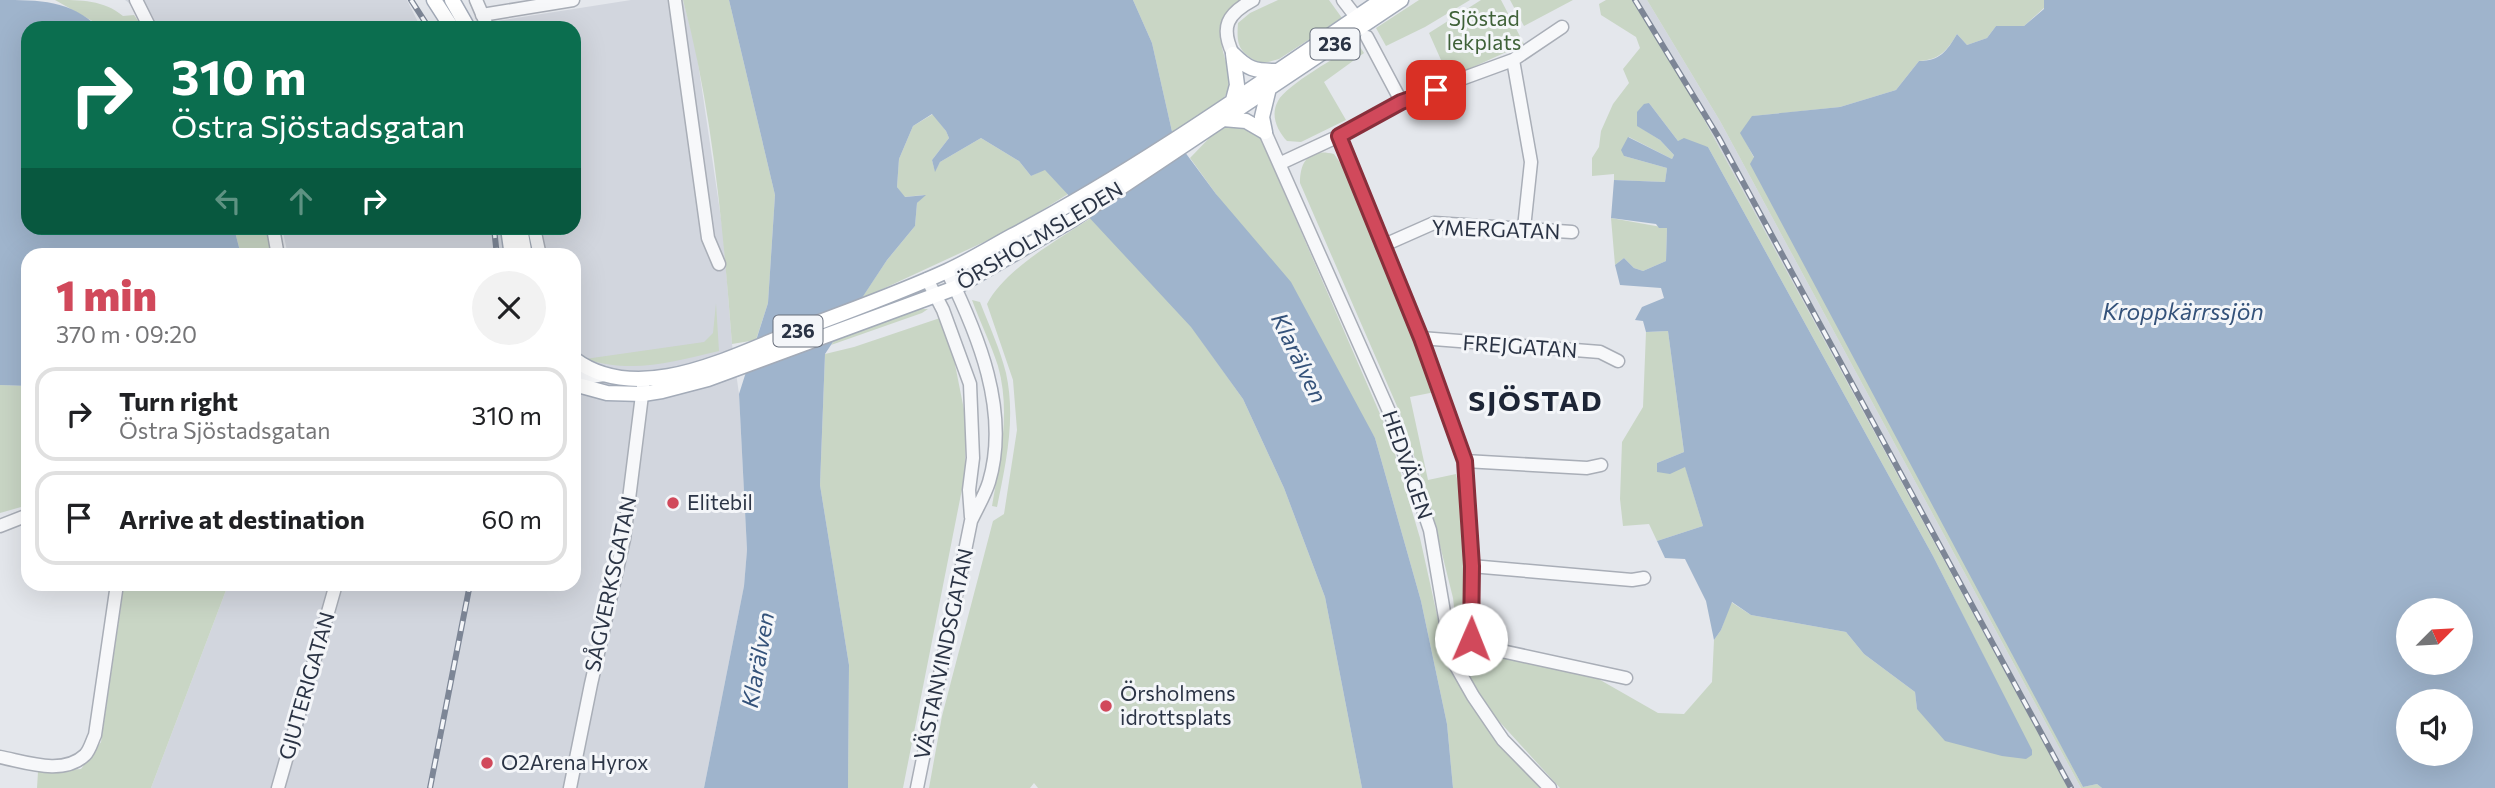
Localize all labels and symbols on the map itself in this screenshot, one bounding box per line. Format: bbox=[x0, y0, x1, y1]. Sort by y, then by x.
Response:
park label: Sjöstad lekplats bbox=[1447, 5, 1521, 54]
road number: 236 bbox=[1310, 28, 1360, 60]
pin bbox=[1406, 60, 1466, 120]
street label: ÖRSHOLMSLEDEN bbox=[952, 175, 1127, 294]
street label: YMERGATAN bbox=[1431, 214, 1561, 243]
water label: Kroppkärrssjön bbox=[2102, 297, 2264, 325]
water label: Klarälven bbox=[1266, 308, 1334, 407]
road number: 236 bbox=[774, 316, 822, 346]
street label: FREJGATAN bbox=[1462, 329, 1578, 362]
district label: SJÖSTAD bbox=[1468, 383, 1604, 417]
street label: HEDVÄGEN bbox=[1378, 407, 1439, 522]
place label: Elitebil bbox=[687, 489, 753, 514]
street label: SÅGVERKSGATAN bbox=[579, 494, 640, 674]
marker: Elitebil bbox=[665, 495, 681, 511]
street label: VÄSTANVINDSGATAN bbox=[908, 546, 977, 762]
north arrow bbox=[2396, 598, 2473, 676]
position arrow bbox=[1434, 602, 1508, 676]
street label: GJUTERIGATAN bbox=[272, 609, 339, 762]
water label: Klarälven bbox=[735, 610, 779, 710]
place label: Örsholmens idrottsplats bbox=[1120, 680, 1236, 729]
marker: Örsholmens idrottsplats bbox=[1098, 698, 1114, 714]
place label: O2Arena Hyrox bbox=[501, 749, 648, 774]
marker: O2Arena Hyrox bbox=[479, 755, 495, 771]

